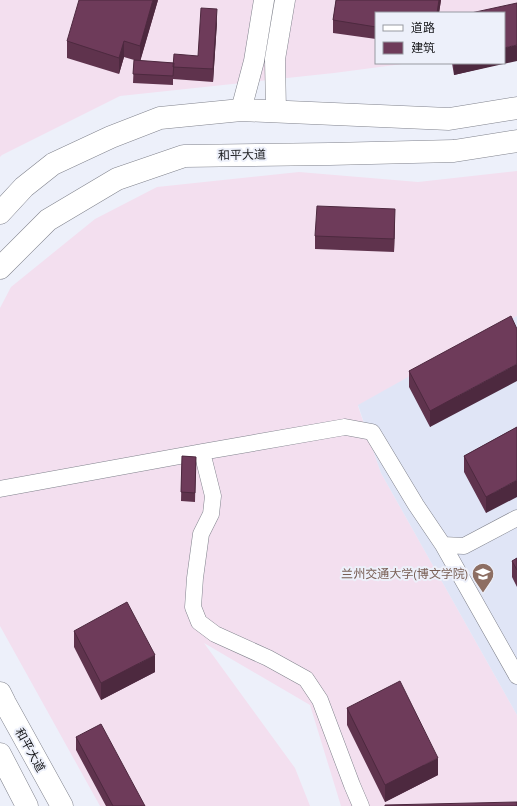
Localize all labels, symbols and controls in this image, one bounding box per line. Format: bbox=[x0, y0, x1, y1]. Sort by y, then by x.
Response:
legend bbox=[375, 12, 505, 64]
text: 道路 bbox=[411, 20, 435, 35]
text: 建筑 bbox=[411, 40, 435, 55]
street label: 和平大道 bbox=[218, 147, 266, 162]
school or university icon: 兰州交通大学(博文学院) bbox=[470, 561, 496, 594]
place label: 兰州交通大学(博文学院) bbox=[341, 566, 468, 581]
street label: 和平大道 bbox=[12, 725, 49, 774]

